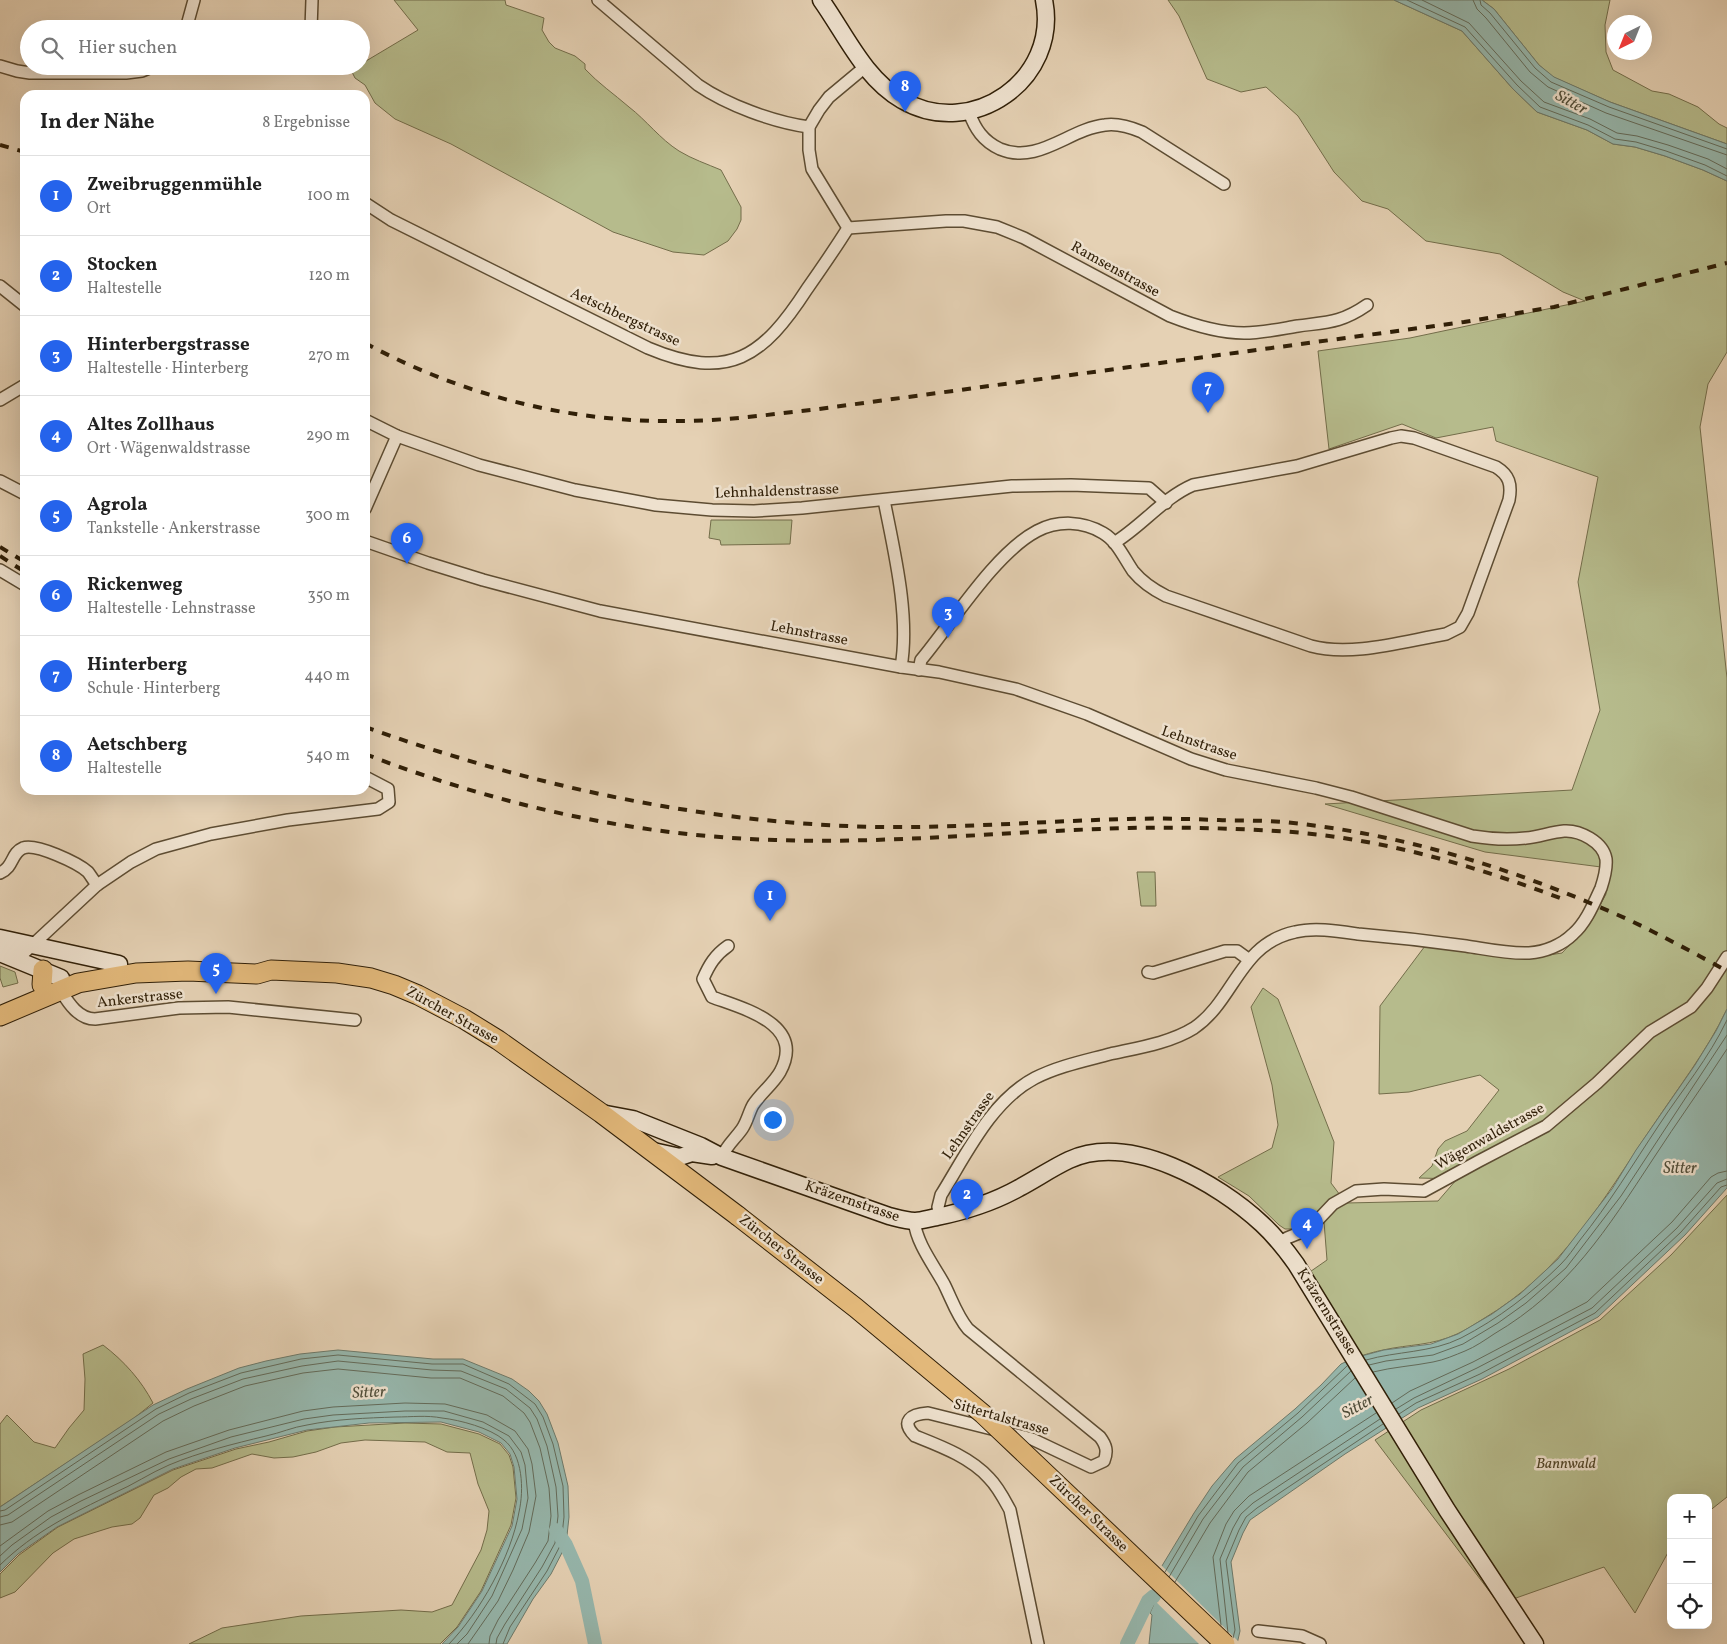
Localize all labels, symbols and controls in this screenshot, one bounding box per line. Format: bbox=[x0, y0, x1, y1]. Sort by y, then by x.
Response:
north arrow bbox=[1607, 15, 1652, 60]
search box bbox=[20, 20, 370, 75]
icon: search bbox=[38, 34, 66, 62]
text: Hier suchen bbox=[78, 35, 177, 61]
pin: 8 bbox=[889, 71, 921, 112]
water label: Sitter bbox=[1551, 85, 1592, 121]
text: In der Nähe bbox=[40, 108, 155, 137]
text: 8 Ergebnisse bbox=[262, 112, 350, 134]
text: Zweibruggenmühle bbox=[87, 172, 262, 198]
text: 1 bbox=[53, 185, 59, 207]
text: 100 m bbox=[307, 185, 350, 207]
text: Ort bbox=[87, 198, 111, 220]
street label: Ramsenstrasse bbox=[1067, 237, 1163, 303]
text: Stocken bbox=[87, 252, 158, 278]
text: 2 bbox=[52, 265, 60, 287]
text: 120 m bbox=[308, 265, 350, 287]
text: Haltestelle bbox=[87, 278, 162, 300]
street label: Aetschbergstrasse bbox=[567, 283, 683, 353]
text: Hinterbergstrasse bbox=[87, 332, 250, 358]
text: 3 bbox=[52, 345, 60, 367]
text: 270 m bbox=[308, 345, 350, 367]
text: Haltestelle · Hinterberg bbox=[87, 358, 249, 380]
pin: 7 bbox=[1192, 372, 1224, 413]
text: Altes Zollhaus bbox=[87, 412, 215, 438]
text: 4 bbox=[51, 425, 61, 447]
text: 290 m bbox=[306, 425, 350, 447]
text: Ort · Wägenwaldstrasse bbox=[87, 438, 250, 460]
street label: Lehnhaldenstrasse bbox=[715, 479, 839, 505]
text: Agrola bbox=[87, 492, 148, 518]
text: 5 bbox=[52, 505, 60, 527]
text: 300 m bbox=[305, 505, 350, 527]
text: Tankstelle · Ankerstrasse bbox=[87, 518, 260, 540]
pin: 6 bbox=[391, 523, 423, 564]
text: Rickenweg bbox=[87, 572, 183, 598]
text: 6 bbox=[52, 585, 60, 607]
text: 350 m bbox=[307, 585, 350, 607]
pin: 3 bbox=[932, 597, 964, 638]
text: Haltestelle · Lehnstrasse bbox=[87, 598, 255, 620]
street label: Lehnstrasse bbox=[768, 616, 850, 652]
text: Hinterberg bbox=[87, 652, 187, 678]
text: 7 bbox=[52, 665, 60, 687]
text: 440 m bbox=[304, 665, 350, 687]
text: Schule · Hinterberg bbox=[87, 678, 220, 700]
street label: Lehnstrasse bbox=[1158, 721, 1240, 767]
text: Aetschberg bbox=[87, 732, 187, 758]
text: 8 bbox=[52, 745, 60, 767]
text: 540 m bbox=[306, 745, 350, 767]
text: Haltestelle bbox=[87, 758, 162, 780]
pin: 1 bbox=[754, 880, 786, 921]
pin: 5 bbox=[200, 953, 232, 994]
street label: Zürcher Strasse bbox=[402, 982, 502, 1050]
street label: Ankerstrasse bbox=[96, 984, 184, 1014]
street label: Lehnstrasse bbox=[938, 1088, 1000, 1164]
street label: Wägenwaldstrasse bbox=[1431, 1098, 1549, 1176]
your location bbox=[760, 1107, 786, 1133]
water label: Sitter bbox=[1663, 1158, 1698, 1180]
street label: Kräzernstrasse bbox=[802, 1176, 902, 1228]
pin: 2 bbox=[951, 1179, 983, 1220]
pin: 4 bbox=[1291, 1208, 1323, 1249]
street label: Zürcher Strasse bbox=[734, 1210, 828, 1290]
street label: Kräzernstrasse bbox=[1291, 1264, 1361, 1360]
water label: Sitter bbox=[352, 1381, 387, 1405]
water label: Sitter bbox=[1338, 1389, 1379, 1425]
street label: Sittertalstrasse bbox=[951, 1394, 1051, 1442]
park label: Bannwald bbox=[1536, 1454, 1596, 1475]
street label: Zürcher Strasse bbox=[1044, 1471, 1132, 1557]
map controls bbox=[1667, 1494, 1712, 1629]
button: + bbox=[1667, 1494, 1712, 1539]
button: − bbox=[1667, 1539, 1712, 1584]
button: locate bbox=[1667, 1584, 1712, 1629]

